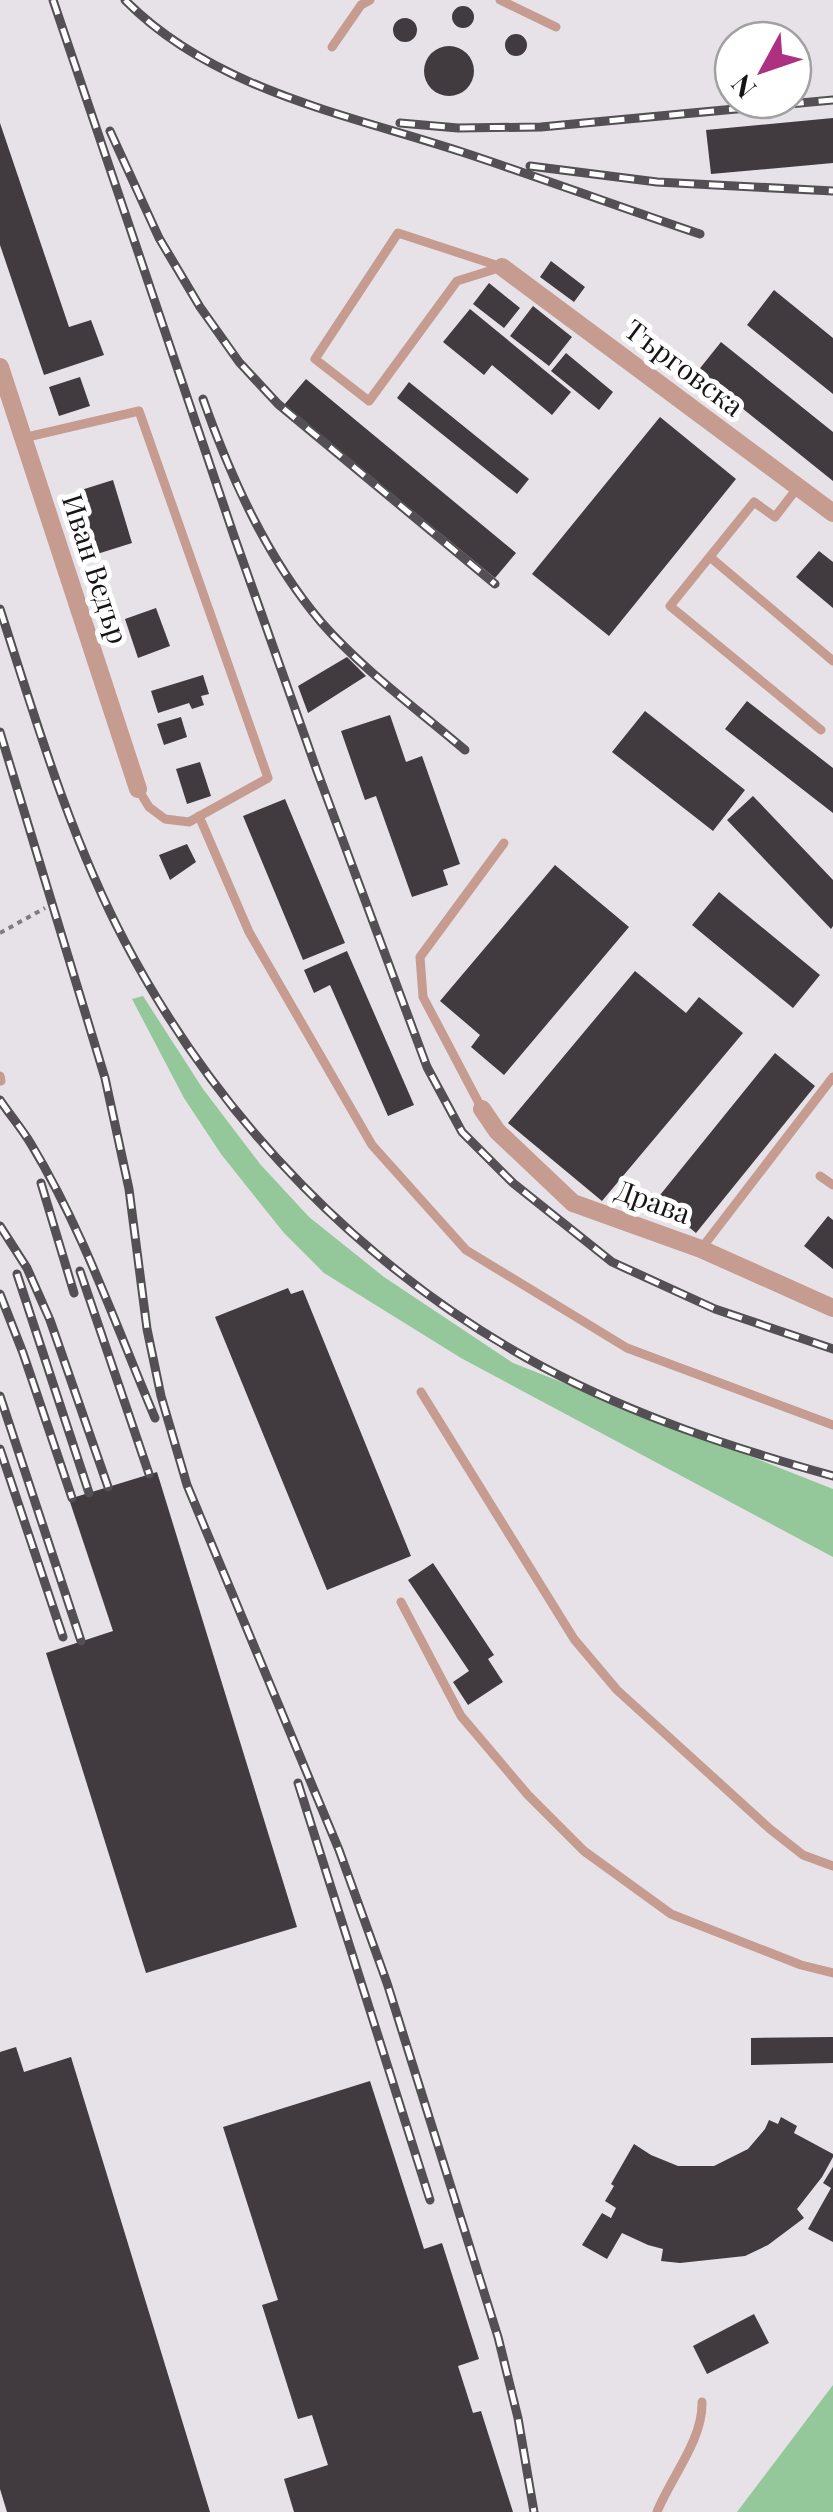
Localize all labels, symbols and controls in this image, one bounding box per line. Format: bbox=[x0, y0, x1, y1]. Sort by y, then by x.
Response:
north arrow bbox=[713, 20, 813, 120]
text: N bbox=[722, 67, 763, 107]
street label: Търговска bbox=[618, 310, 752, 424]
street label: Иван Ведър bbox=[55, 489, 138, 648]
street label: Драва bbox=[611, 1170, 696, 1231]

